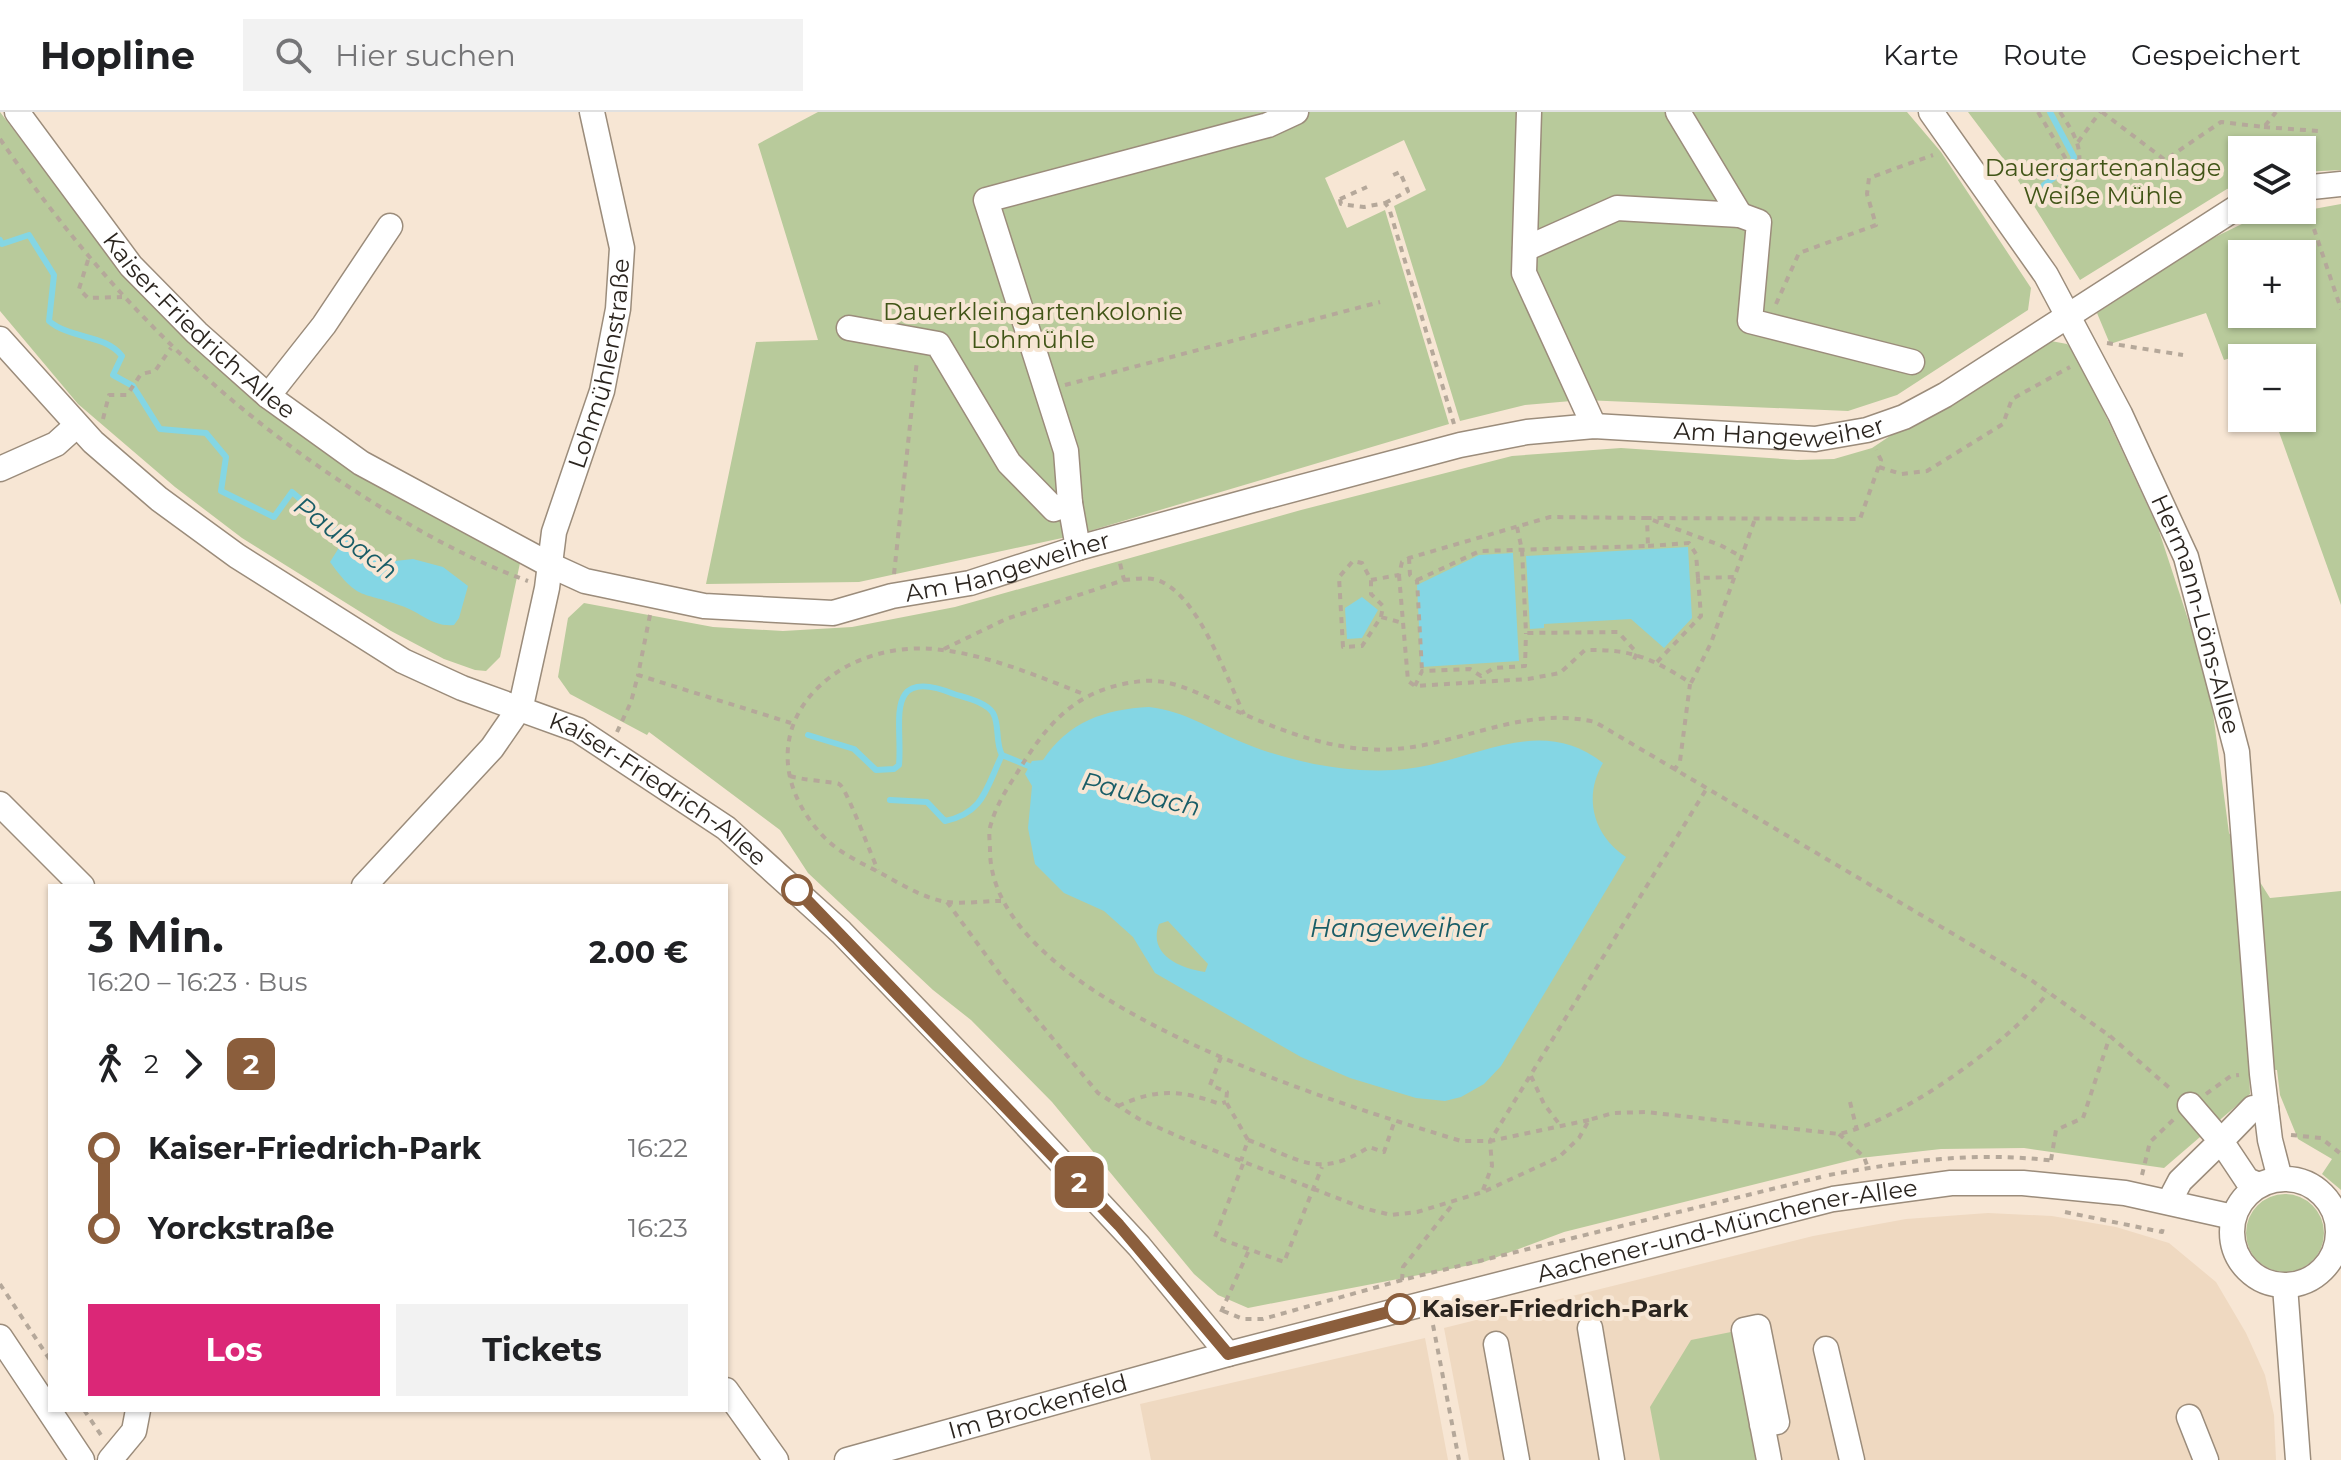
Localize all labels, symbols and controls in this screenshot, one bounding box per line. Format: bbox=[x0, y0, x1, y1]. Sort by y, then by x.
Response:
search box bbox=[243, 19, 803, 91]
text: Hopline bbox=[40, 32, 195, 79]
icon: search bbox=[271, 33, 315, 77]
text: Hier suchen bbox=[335, 37, 516, 74]
text: Karte bbox=[1883, 38, 1959, 72]
text: Route bbox=[2003, 38, 2087, 72]
text: Gespeichert bbox=[2131, 38, 2301, 72]
map controls bbox=[2228, 136, 2316, 432]
button: layers bbox=[2228, 136, 2316, 224]
park label: Dauergartenanlage Weiße Mühle bbox=[1985, 153, 2221, 210]
street label: Kaiser-Friedrich-Allee bbox=[97, 226, 301, 425]
button: + bbox=[2228, 240, 2316, 328]
street label: Lohmühlenstraße bbox=[562, 258, 635, 472]
park label: Dauerkleingartenkolonie Lohmühle bbox=[883, 297, 1183, 354]
button: − bbox=[2228, 344, 2316, 432]
street label: Am Hangeweiher bbox=[1673, 410, 1888, 454]
water label: Paubach bbox=[288, 490, 404, 586]
street label: Hermann-Löns-Allee bbox=[2145, 490, 2247, 737]
street label: Am Hangeweiher bbox=[903, 525, 1113, 608]
street label: Kaiser-Friedrich-Allee bbox=[545, 706, 773, 872]
water label: Paubach bbox=[1079, 765, 1203, 823]
unlabelled marker bbox=[782, 875, 812, 905]
text: 3 Min. bbox=[88, 909, 224, 963]
water label: Hangeweiher bbox=[1310, 912, 1489, 944]
text: 2.00 € bbox=[589, 934, 688, 971]
text: 16:20 – 16:23 · Bus bbox=[88, 966, 307, 998]
icon: walk bbox=[88, 1042, 132, 1086]
icon: forward bbox=[171, 1042, 215, 1086]
text: 2 bbox=[243, 1047, 259, 1081]
text: 2 bbox=[144, 1048, 159, 1080]
text: Kaiser-Friedrich-Park bbox=[148, 1130, 481, 1167]
text: 16:22 bbox=[628, 1132, 688, 1164]
line badge: 2 bbox=[1053, 1156, 1105, 1208]
text: 2 bbox=[1071, 1165, 1087, 1199]
street label: Aachener-und-Münchener-Allee bbox=[1534, 1173, 1919, 1288]
text: Yorckstraße bbox=[148, 1210, 335, 1247]
text: 16:23 bbox=[628, 1212, 688, 1244]
marker: Kaiser-Friedrich-Park bbox=[1385, 1294, 1415, 1324]
place label: Kaiser-Friedrich-Park bbox=[1422, 1294, 1689, 1323]
button: Los bbox=[88, 1304, 380, 1396]
button: Tickets bbox=[396, 1304, 688, 1396]
street label: Im Brockenfeld bbox=[945, 1368, 1130, 1445]

